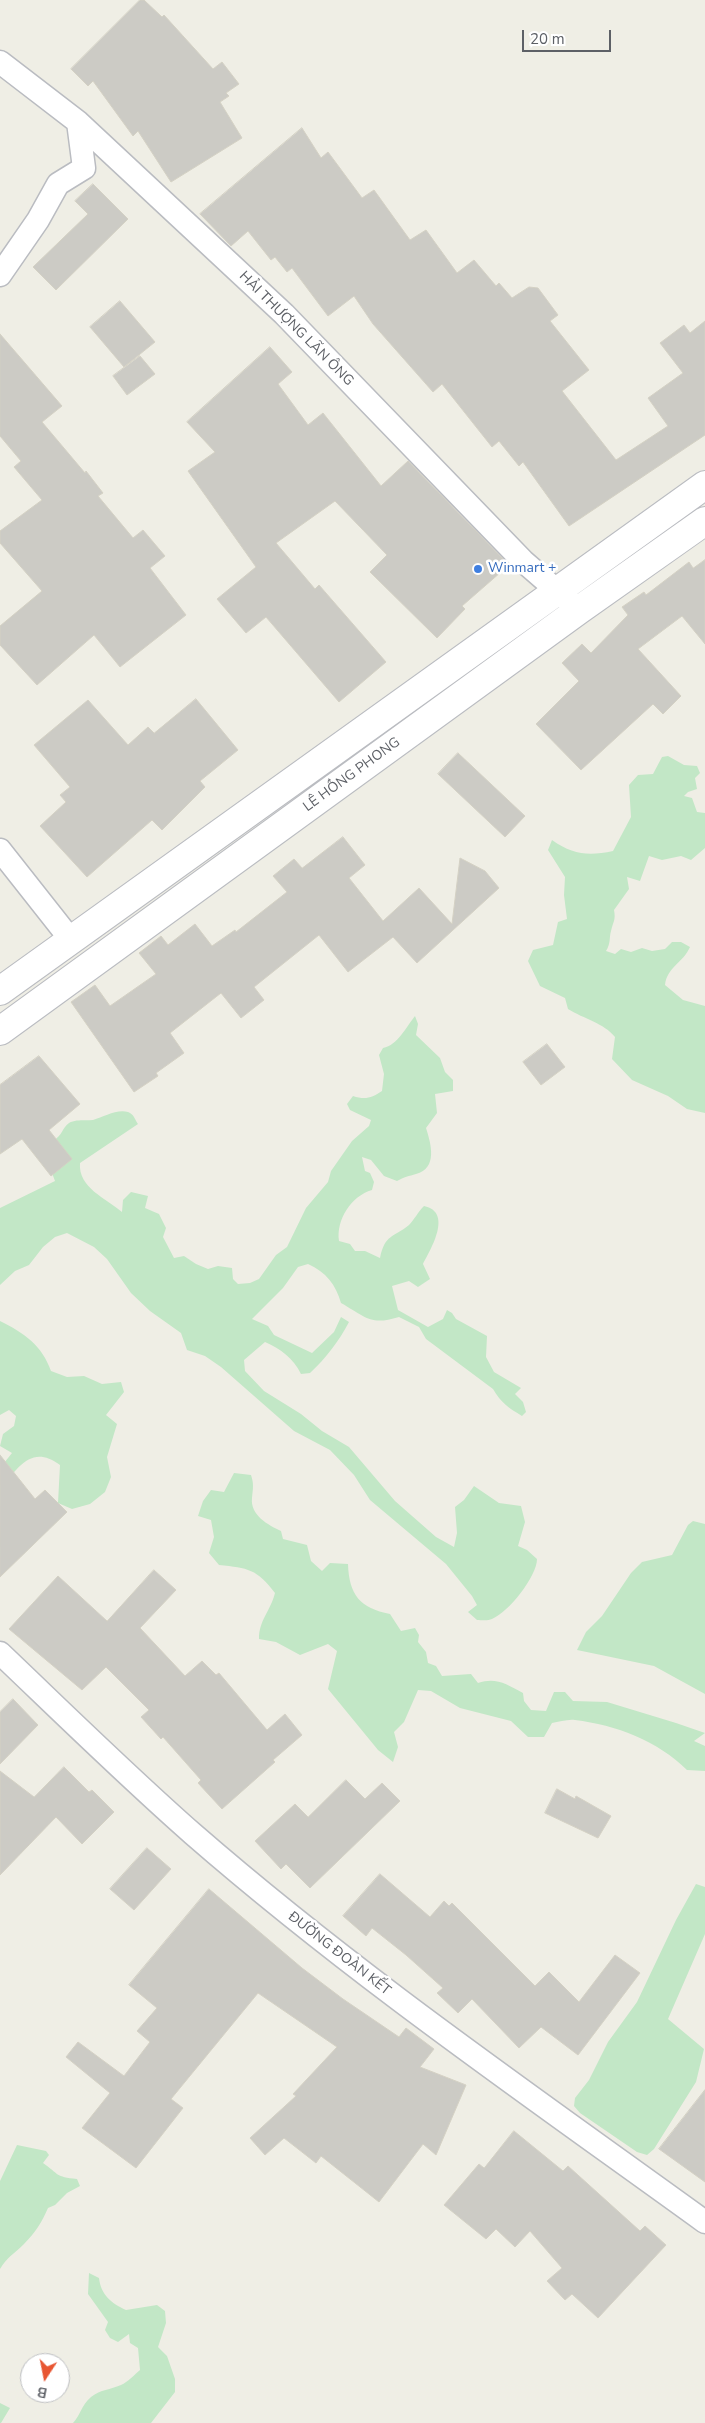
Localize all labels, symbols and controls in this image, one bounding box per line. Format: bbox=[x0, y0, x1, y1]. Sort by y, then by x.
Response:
scale bar bbox=[525, 20, 614, 52]
text: 20 m bbox=[530, 29, 565, 49]
street label: HẢI THƯỢNG LÃN ÔNG bbox=[235, 268, 357, 390]
place label: Winmart + bbox=[488, 561, 556, 577]
marker: Winmart + bbox=[472, 563, 484, 575]
street label: LÊ HỒNG PHONG bbox=[300, 734, 404, 816]
street label: ĐƯỜNG ĐOÀN KẾT bbox=[284, 1909, 394, 1999]
north arrow bbox=[20, 2353, 70, 2403]
text: B bbox=[36, 2382, 49, 2402]

